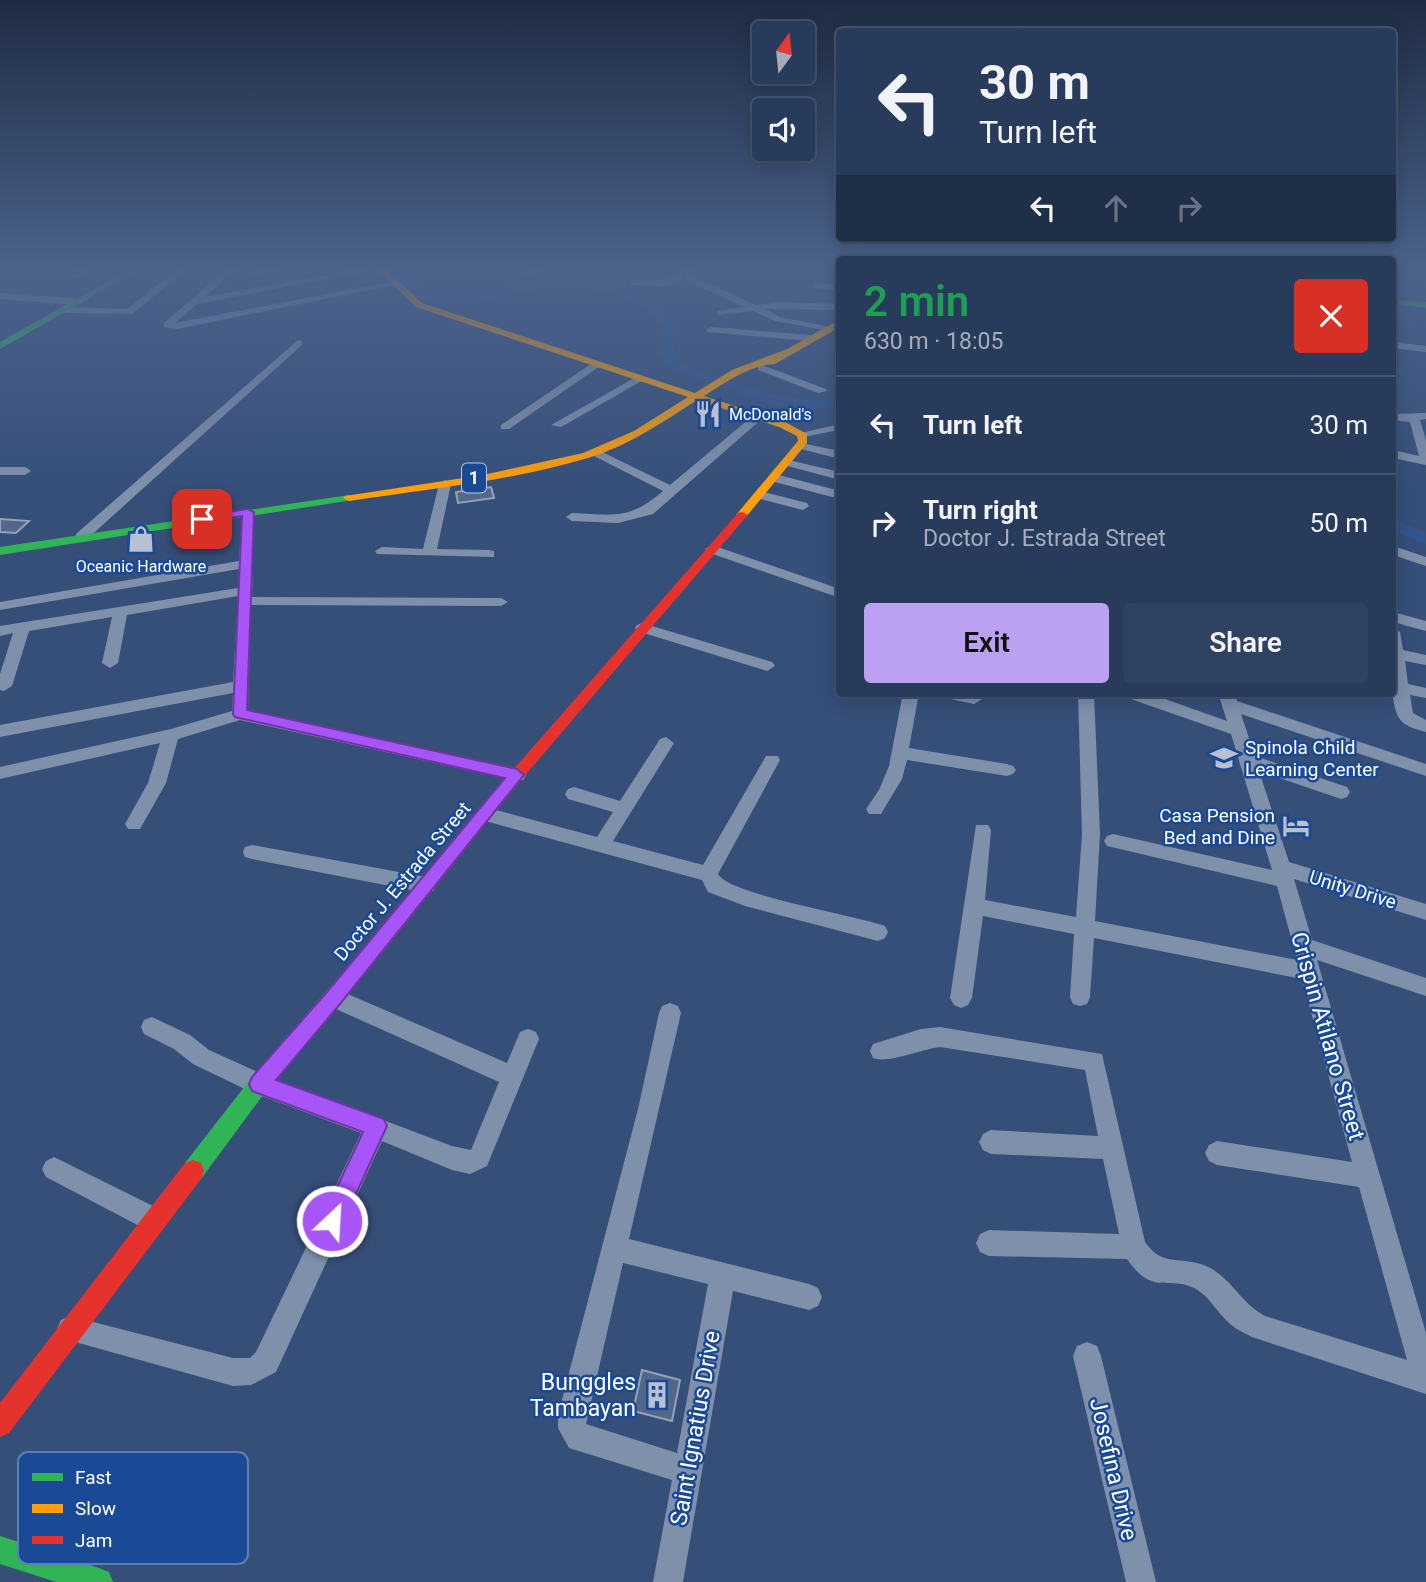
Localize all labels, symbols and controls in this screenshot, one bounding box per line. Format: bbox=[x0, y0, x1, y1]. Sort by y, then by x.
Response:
north arrow bbox=[752, 21, 816, 84]
map controls bbox=[752, 21, 815, 161]
text: 30 m bbox=[979, 54, 1090, 111]
icon: left bbox=[864, 56, 955, 147]
button: sound bbox=[752, 98, 815, 161]
text: Turn left bbox=[979, 113, 1097, 151]
icon: left bbox=[1024, 189, 1062, 227]
icon: ahead bbox=[1097, 189, 1135, 227]
icon: right bbox=[1170, 189, 1208, 227]
text: 2 min bbox=[864, 277, 969, 326]
button: close bbox=[1294, 279, 1368, 353]
text: 630 m · 18:05 bbox=[864, 328, 1003, 355]
restaurant icon: McDonald's bbox=[693, 399, 723, 429]
place label: McDonald's bbox=[729, 405, 812, 424]
icon: left bbox=[864, 406, 902, 444]
text: Turn left bbox=[923, 410, 1022, 440]
text: 30 m bbox=[1310, 410, 1368, 440]
road number: 1 bbox=[462, 464, 486, 492]
pin bbox=[172, 489, 232, 549]
text: Turn right bbox=[923, 495, 1038, 525]
icon: arrive bbox=[183, 500, 221, 538]
icon: right bbox=[864, 504, 902, 542]
text: 50 m bbox=[1310, 508, 1368, 538]
shop icon: Oceanic Hardware bbox=[126, 524, 156, 554]
text: Doctor J. Estrada Street bbox=[923, 525, 1166, 552]
place label: Oceanic Hardware bbox=[76, 557, 206, 576]
button: Exit bbox=[864, 603, 1109, 683]
button: Share bbox=[1123, 603, 1368, 683]
place label: Spinola Child Learning Center bbox=[1245, 736, 1379, 781]
school or university icon: Spinola Child Learning Center bbox=[1209, 743, 1239, 773]
street label: Doctor J. Estrada Street bbox=[329, 797, 476, 966]
place label: Casa Pension Bed and Dine bbox=[1159, 804, 1275, 849]
hotel icon: Casa Pension Bed and Dine bbox=[1281, 811, 1311, 841]
street label: Unity Drive bbox=[1306, 865, 1399, 914]
street label: Crispin Atilano Street bbox=[1285, 929, 1370, 1143]
position arrow bbox=[295, 1184, 369, 1258]
street label: Saint Ignatius Drive bbox=[665, 1329, 726, 1527]
place label: Bunggles Tambayan bbox=[530, 1369, 636, 1422]
building icon: Bunggles Tambayan bbox=[642, 1380, 672, 1410]
street label: Josefina Drive bbox=[1084, 1395, 1143, 1543]
legend bbox=[18, 1452, 248, 1564]
text: Fast bbox=[75, 1466, 112, 1489]
text: Slow bbox=[75, 1497, 116, 1520]
text: Jam bbox=[75, 1529, 112, 1552]

